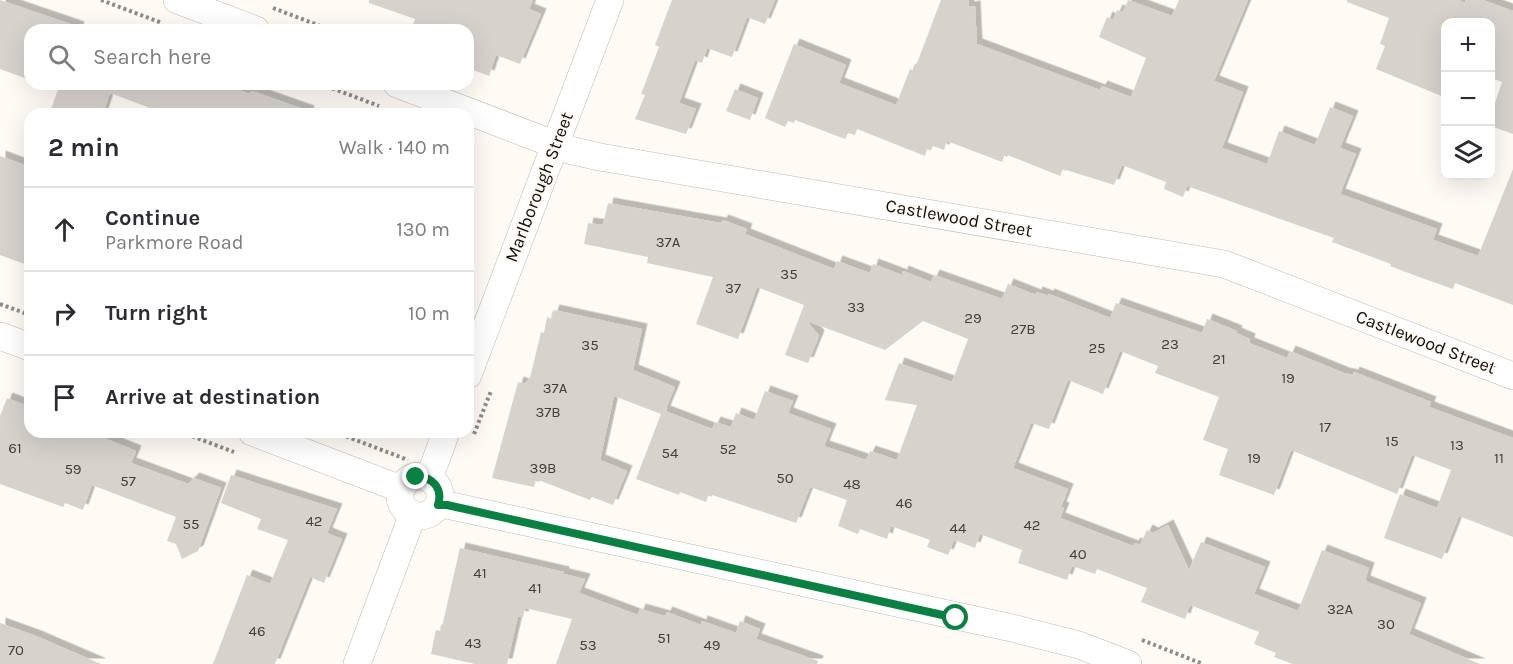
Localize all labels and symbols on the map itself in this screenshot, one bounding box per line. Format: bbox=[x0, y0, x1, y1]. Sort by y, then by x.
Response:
street label: Marlborough Street bbox=[500, 109, 578, 265]
street label: Castlewood Street bbox=[884, 194, 1034, 242]
house number: 37A bbox=[656, 233, 681, 251]
house number: 35 bbox=[780, 265, 798, 283]
house number: 37 bbox=[725, 279, 741, 297]
house number: 33 bbox=[847, 298, 865, 316]
street label: Castlewood Street bbox=[1353, 305, 1499, 379]
house number: 29 bbox=[964, 309, 982, 327]
house number: 27B bbox=[1010, 320, 1036, 338]
house number: 23 bbox=[1161, 335, 1179, 353]
house number: 35 bbox=[581, 336, 599, 354]
house number: 25 bbox=[1088, 339, 1106, 357]
house number: 21 bbox=[1212, 350, 1226, 368]
house number: 19 bbox=[1281, 369, 1295, 387]
house number: 37A bbox=[543, 379, 568, 397]
house number: 37B bbox=[535, 403, 561, 421]
house number: 17 bbox=[1319, 418, 1331, 436]
house number: 15 bbox=[1385, 432, 1399, 450]
house number: 13 bbox=[1450, 436, 1464, 454]
house number: 61 bbox=[8, 439, 22, 457]
house number: 52 bbox=[719, 440, 737, 458]
house number: 54 bbox=[662, 444, 679, 462]
house number: 19 bbox=[1247, 449, 1261, 467]
house number: 11 bbox=[1494, 449, 1504, 467]
house number: 39B bbox=[530, 459, 556, 477]
house number: 59 bbox=[64, 460, 82, 478]
route end bbox=[402, 463, 428, 489]
house number: 50 bbox=[776, 469, 794, 487]
house number: 57 bbox=[120, 472, 136, 490]
house number: 48 bbox=[843, 475, 861, 493]
house number: 46 bbox=[896, 494, 912, 512]
house number: 42 bbox=[305, 512, 323, 530]
house number: 55 bbox=[183, 515, 199, 533]
house number: 42 bbox=[1023, 516, 1041, 534]
house number: 44 bbox=[950, 519, 967, 537]
house number: 40 bbox=[1069, 545, 1087, 563]
house number: 41 bbox=[473, 564, 487, 582]
house number: 41 bbox=[528, 579, 542, 597]
house number: 32A bbox=[1327, 600, 1353, 618]
route start bbox=[942, 604, 968, 630]
house number: 30 bbox=[1377, 615, 1395, 633]
house number: 46 bbox=[249, 622, 265, 640]
house number: 51 bbox=[657, 629, 671, 647]
house number: 43 bbox=[464, 634, 482, 652]
house number: 53 bbox=[579, 636, 597, 654]
house number: 49 bbox=[703, 636, 721, 654]
house number: 70 bbox=[8, 641, 24, 659]

